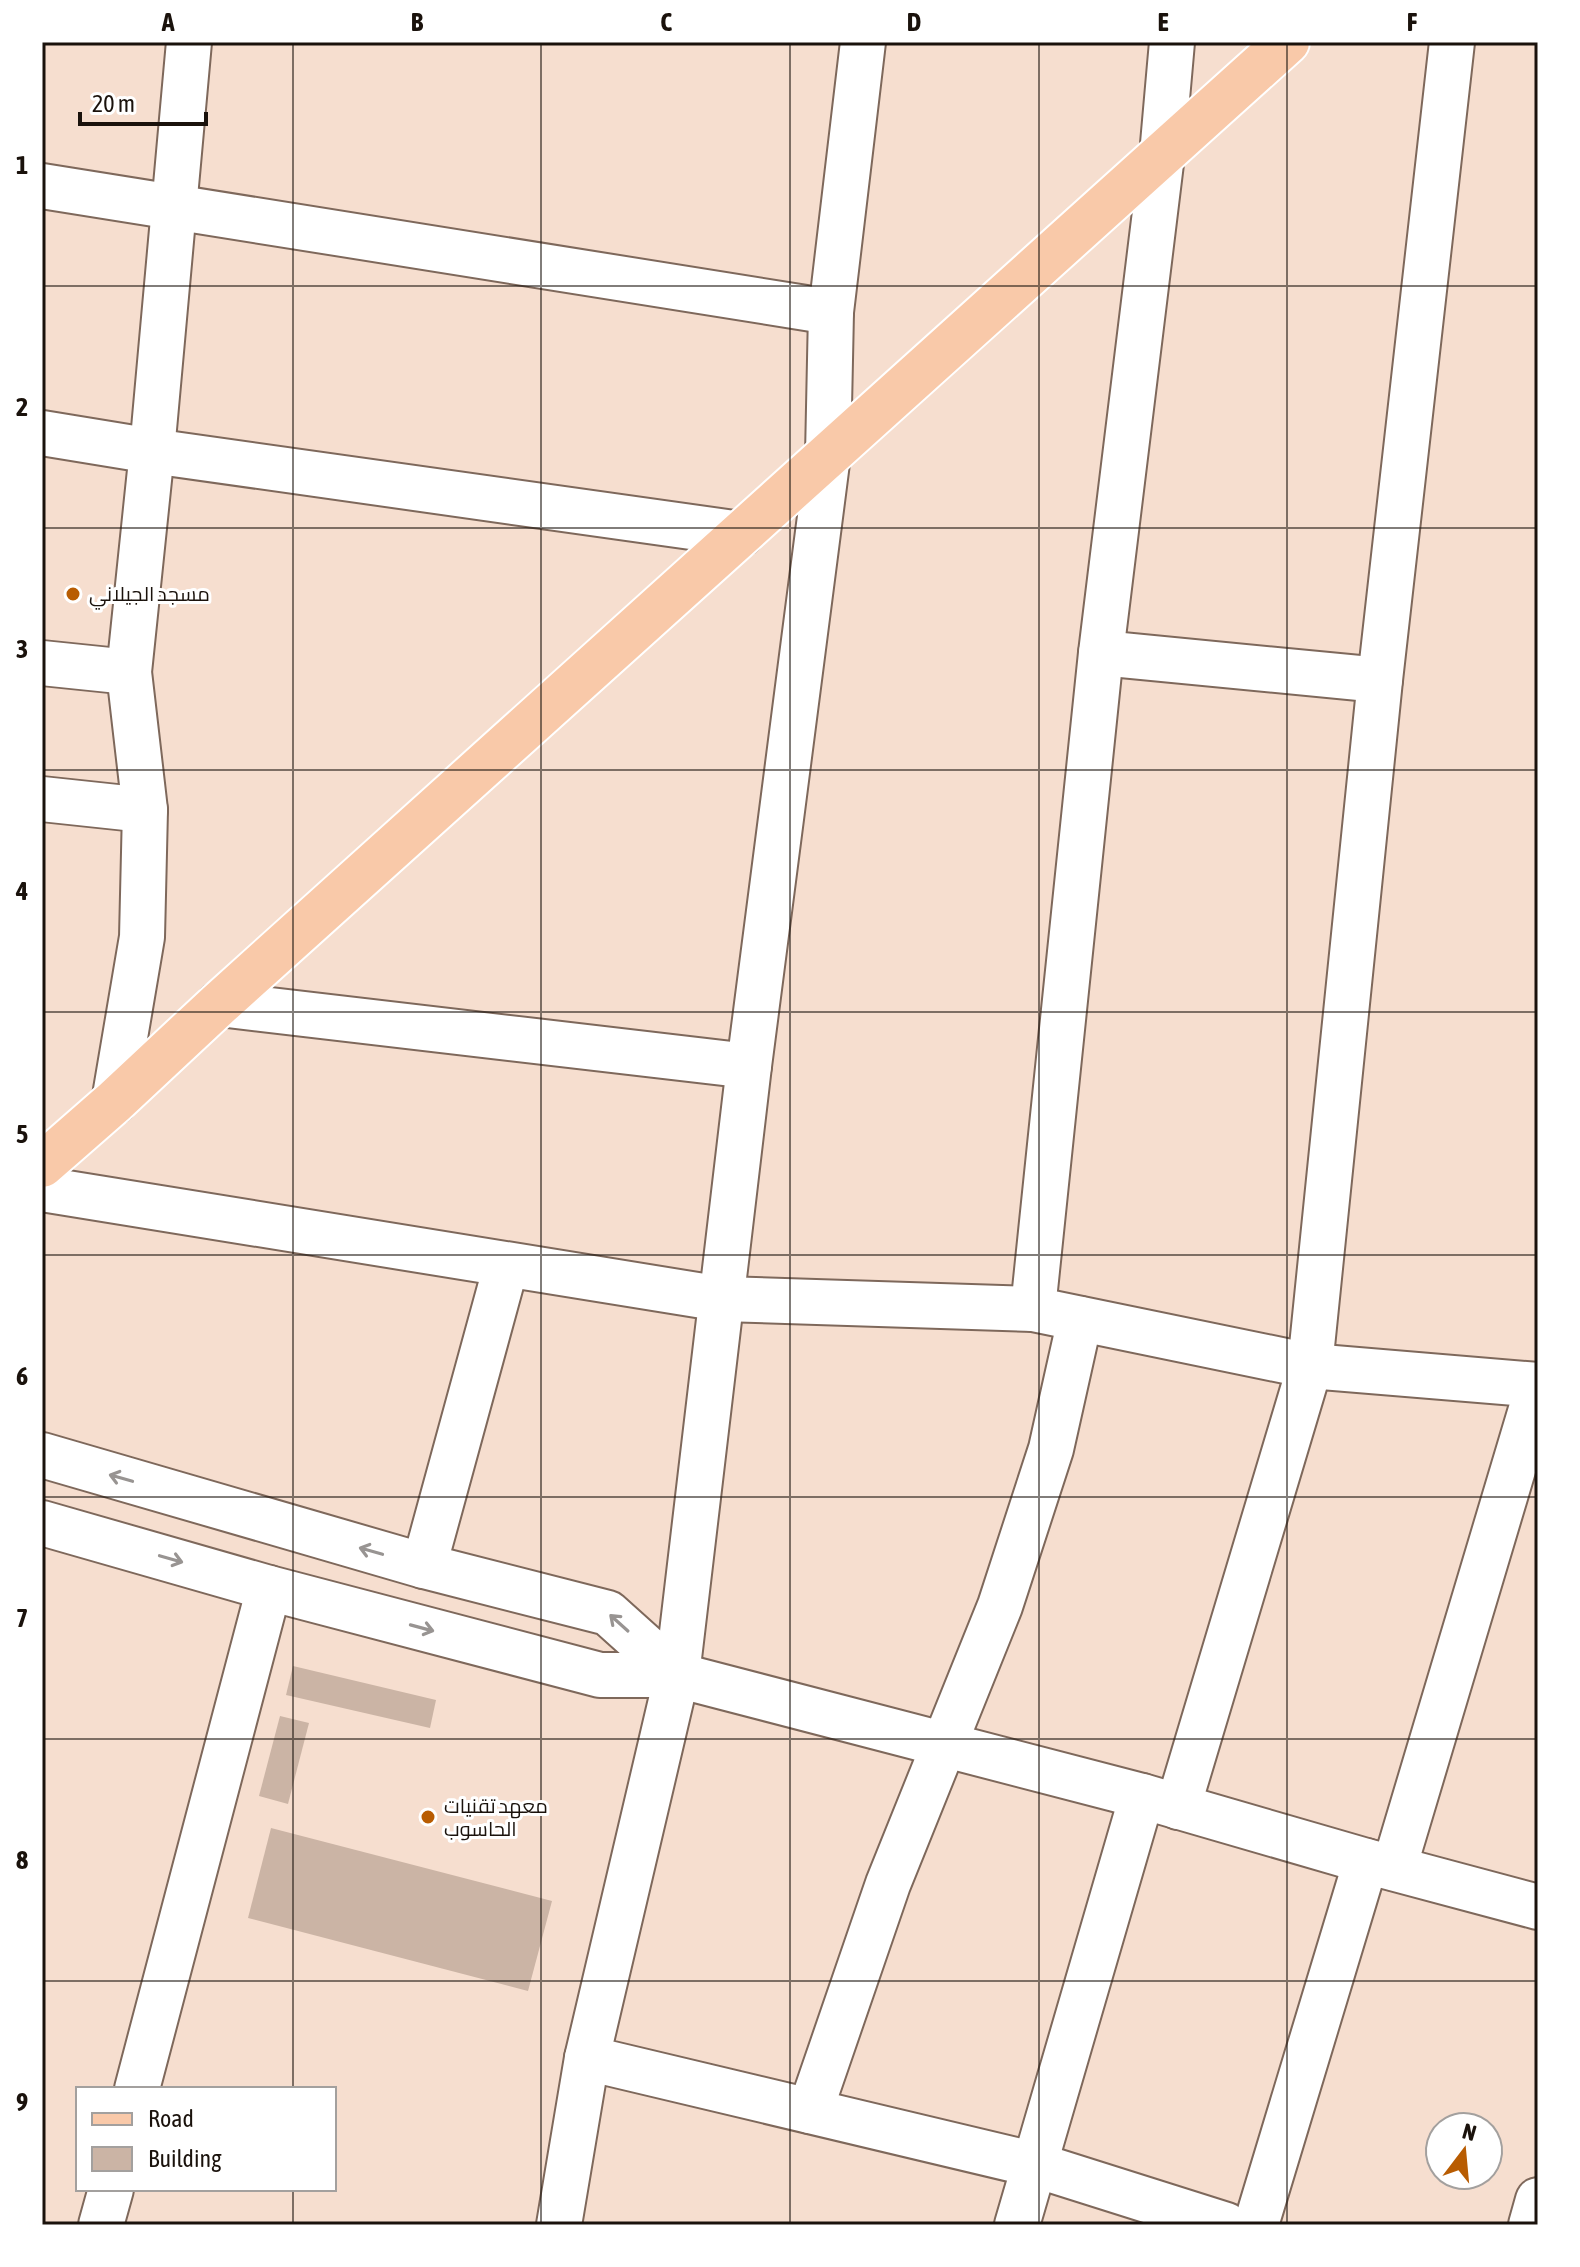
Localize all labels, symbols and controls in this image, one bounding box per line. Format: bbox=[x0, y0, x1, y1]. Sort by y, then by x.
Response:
text: A bbox=[161, 7, 175, 37]
text: B bbox=[411, 7, 424, 37]
text: C bbox=[660, 7, 672, 37]
text: D bbox=[907, 7, 921, 37]
text: E bbox=[1157, 7, 1169, 37]
text: F bbox=[1407, 7, 1418, 37]
scale bar bbox=[80, 76, 206, 126]
text: 20 m bbox=[92, 90, 135, 117]
text: 1 bbox=[16, 150, 28, 180]
text: 2 bbox=[16, 392, 28, 422]
place label: مسجد الجيلاني bbox=[89, 582, 210, 610]
marker: مسجد الجيلاني bbox=[64, 585, 82, 603]
text: 3 bbox=[16, 634, 28, 664]
text: 4 bbox=[15, 876, 28, 906]
text: 5 bbox=[16, 1119, 28, 1149]
text: 6 bbox=[16, 1361, 28, 1391]
one-way arrow bbox=[109, 1470, 135, 1485]
one-way arrow bbox=[359, 1543, 384, 1557]
one-way arrow bbox=[157, 1553, 183, 1568]
text: 7 bbox=[16, 1603, 28, 1633]
one-way arrow bbox=[610, 1614, 630, 1632]
one-way arrow bbox=[408, 1621, 434, 1636]
place label: معهد تقنيات الحاسوب bbox=[444, 1794, 548, 1841]
marker: معهد تقنيات الحاسوب bbox=[419, 1808, 437, 1826]
text: 8 bbox=[16, 1845, 28, 1875]
text: 9 bbox=[16, 2087, 28, 2117]
legend bbox=[76, 2087, 336, 2191]
text: Road bbox=[148, 2105, 194, 2132]
north arrow bbox=[1424, 2111, 1504, 2191]
text: N bbox=[1460, 2117, 1479, 2146]
text: Building bbox=[148, 2145, 222, 2172]

